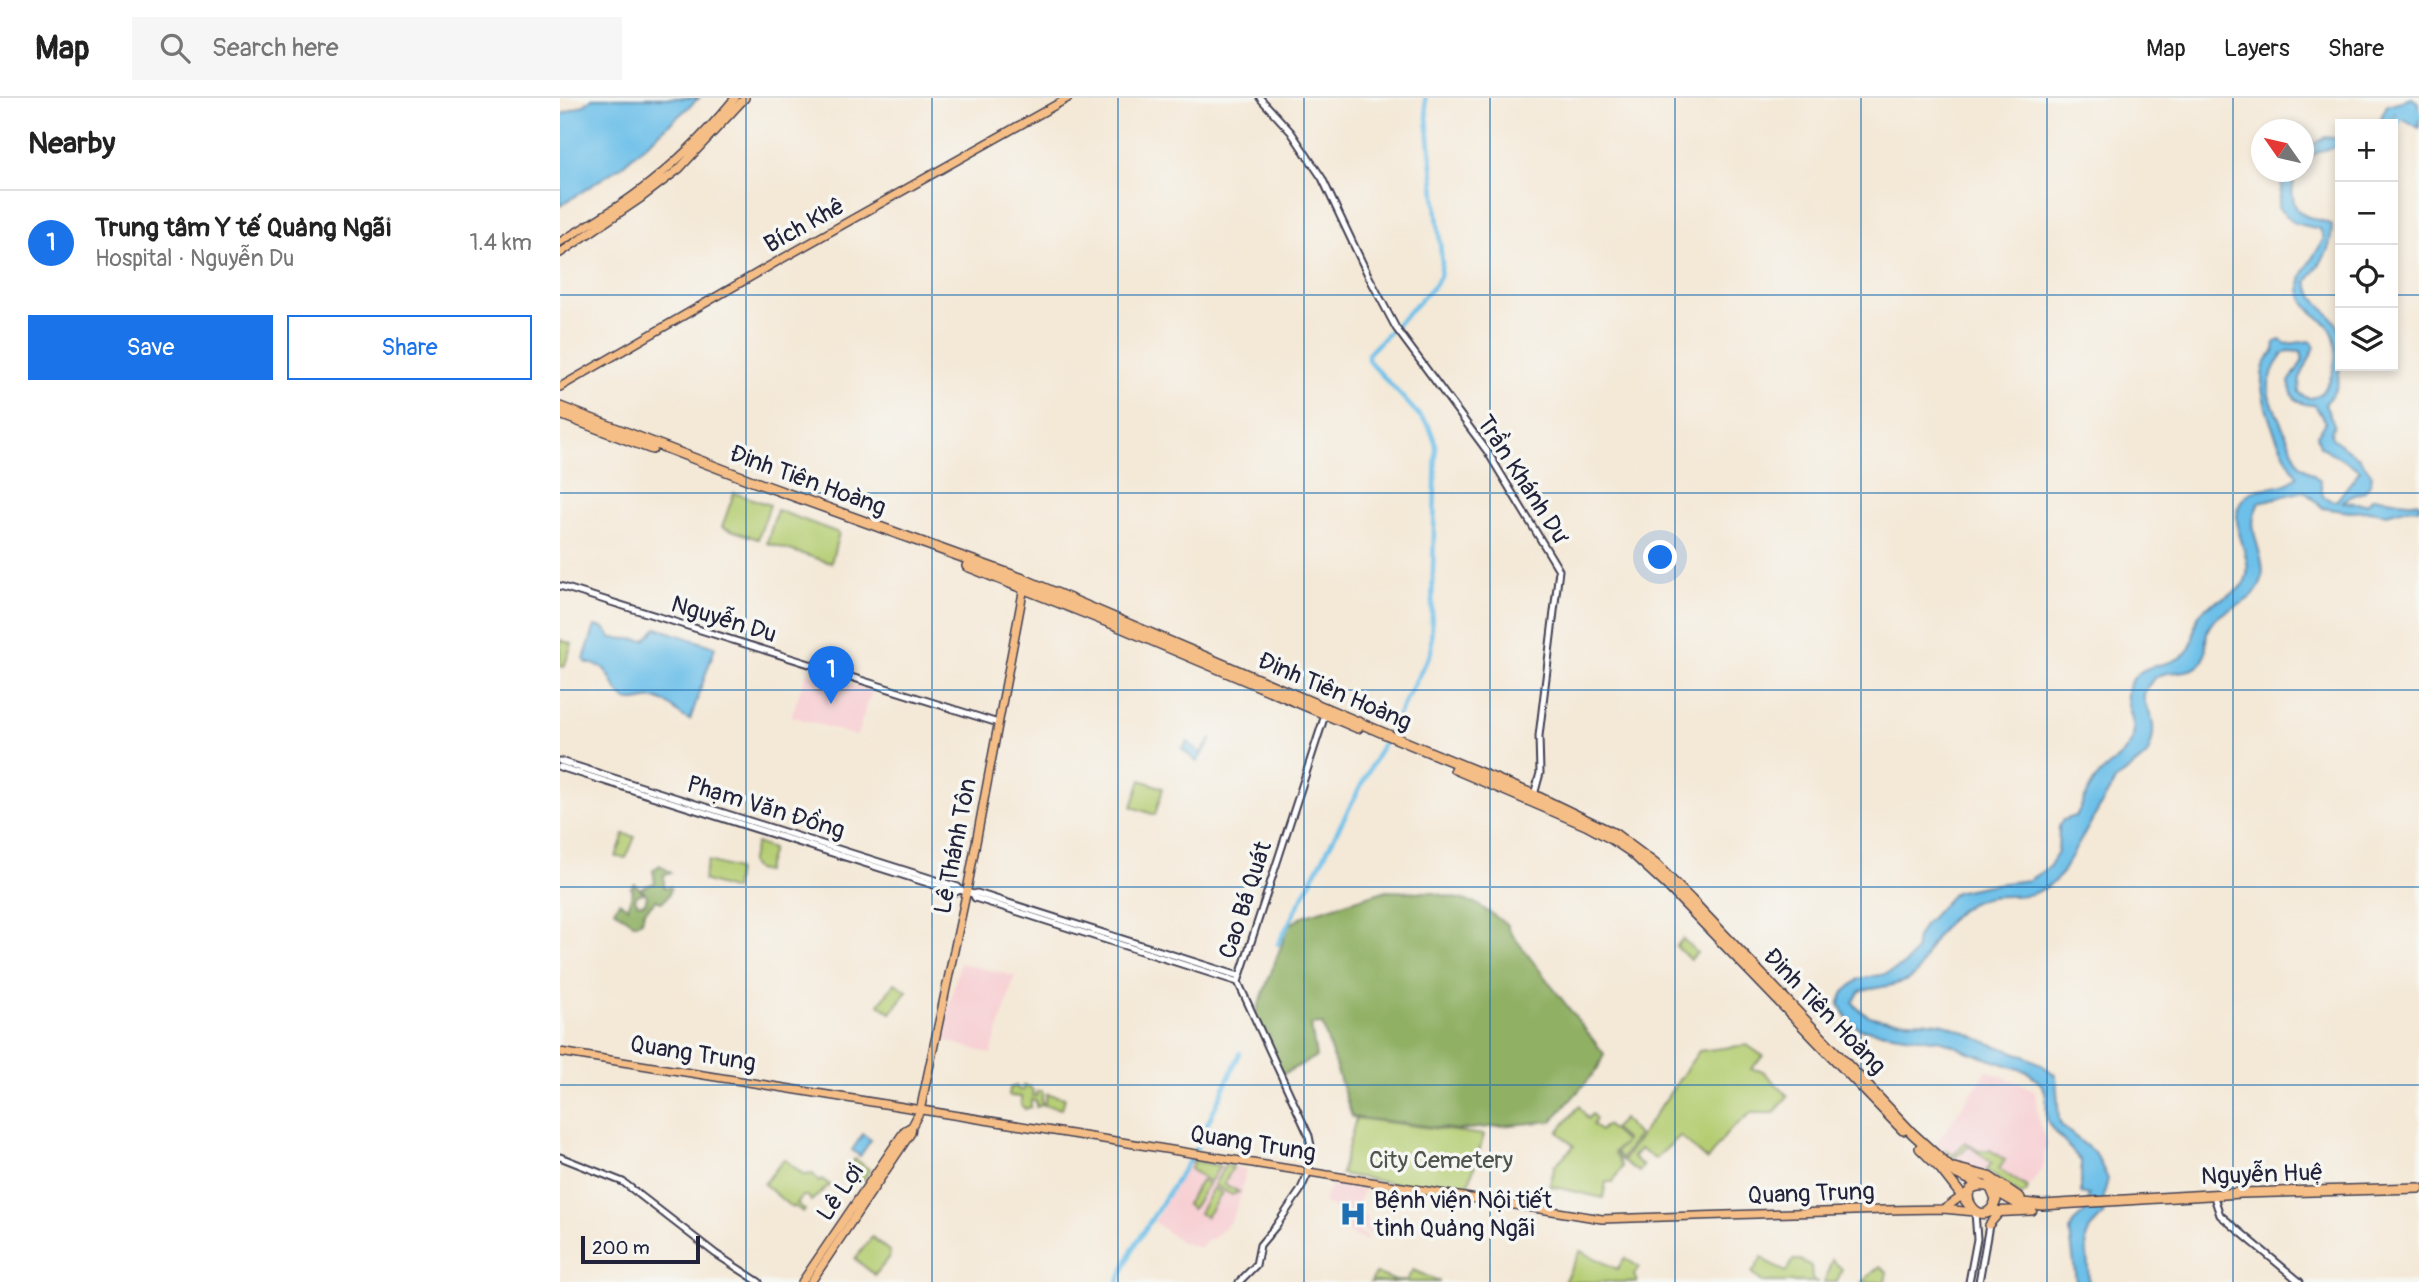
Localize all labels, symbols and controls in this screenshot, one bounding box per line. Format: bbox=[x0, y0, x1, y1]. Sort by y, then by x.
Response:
search box bbox=[132, 17, 622, 80]
text: Map bbox=[35, 28, 90, 69]
icon: search bbox=[156, 29, 194, 67]
text: Search here bbox=[212, 32, 339, 64]
text: Map bbox=[2146, 34, 2186, 63]
text: Layers bbox=[2224, 34, 2290, 63]
text: Share bbox=[2328, 34, 2384, 63]
north arrow bbox=[2251, 119, 2314, 182]
map controls bbox=[2335, 119, 2398, 371]
button: + bbox=[2335, 119, 2398, 182]
text: Nearby bbox=[28, 125, 115, 162]
button: − bbox=[2335, 182, 2398, 245]
street label: Bích Khê bbox=[759, 192, 850, 259]
text: Trung tâm Y tế Quảng Ngãi bbox=[95, 212, 391, 244]
text: 1 bbox=[47, 228, 56, 257]
text: 1.4 km bbox=[470, 228, 532, 257]
text: Hospital · Nguyễn Du bbox=[95, 244, 294, 273]
button: locate bbox=[2335, 245, 2398, 308]
button: layers bbox=[2335, 308, 2398, 371]
button: Save bbox=[28, 315, 273, 380]
button: Share bbox=[287, 315, 532, 380]
street label: Trần Khánh Dư bbox=[1470, 410, 1576, 550]
street label: Đinh Tiên Hoàng bbox=[726, 439, 890, 522]
your location bbox=[1643, 540, 1677, 574]
street label: Nguyễn Du bbox=[668, 590, 780, 649]
pin: 1 bbox=[808, 646, 854, 704]
street label: Đinh Tiên Hoàng bbox=[1254, 646, 1416, 737]
street label: Phạm Văn Đồng bbox=[683, 770, 848, 845]
street label: Lê Thánh Tôn bbox=[928, 776, 983, 916]
street label: Cao Bá Quát bbox=[1213, 838, 1278, 963]
street label: Đinh Tiên Hoàng bbox=[1757, 942, 1892, 1080]
street label: Quang Trung bbox=[628, 1029, 758, 1078]
street label: Quang Trung bbox=[1188, 1119, 1318, 1168]
park label: City Cemetery bbox=[1369, 1146, 1513, 1175]
street label: Lê Lợi bbox=[811, 1158, 870, 1226]
street label: Nguyễn Huệ bbox=[2200, 1158, 2324, 1191]
street label: Quang Trung bbox=[1747, 1177, 1875, 1210]
place label: Bệnh viện Nội tiết tỉnh Quảng Ngãi bbox=[1373, 1186, 1553, 1243]
hospital icon: Bệnh viện Nội tiết tỉnh Quảng Ngãi bbox=[1338, 1199, 1368, 1229]
scale bar bbox=[581, 1233, 700, 1265]
text: 200 m bbox=[592, 1236, 650, 1260]

